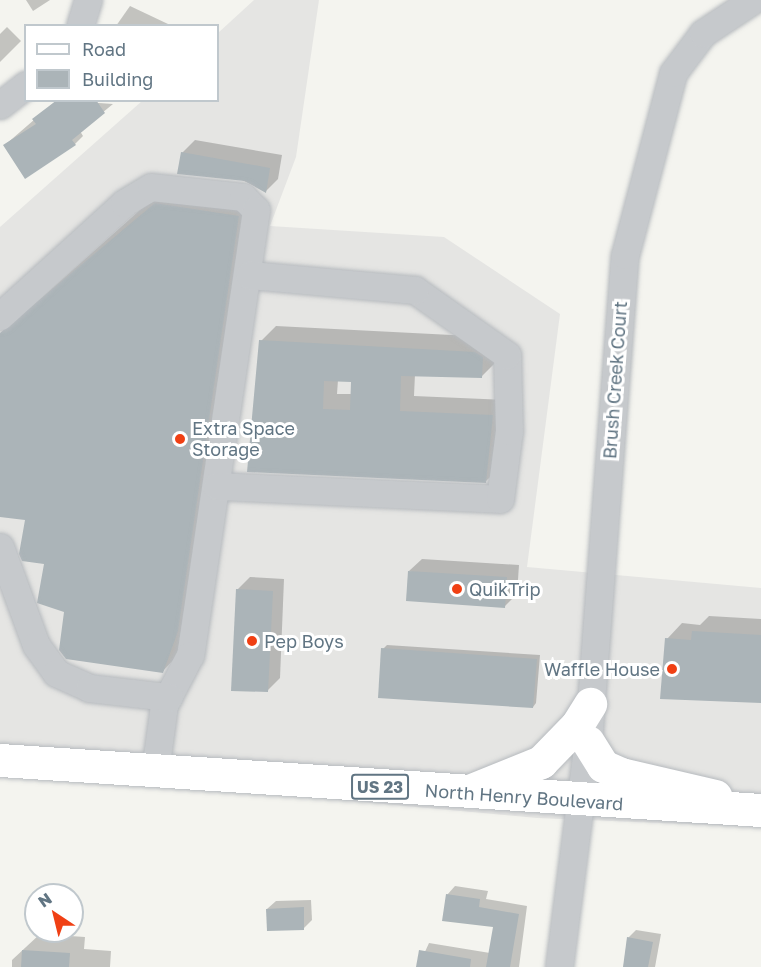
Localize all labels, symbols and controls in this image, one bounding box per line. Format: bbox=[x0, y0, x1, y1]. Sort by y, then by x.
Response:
legend bbox=[24, 24, 219, 102]
text: Road bbox=[82, 38, 126, 60]
text: Building bbox=[82, 68, 153, 90]
street label: Brush Creek Court bbox=[599, 300, 631, 460]
place label: Extra Space Storage bbox=[192, 418, 295, 460]
marker: Extra Space Storage bbox=[173, 432, 187, 446]
place label: QuikTrip bbox=[469, 578, 541, 600]
marker: QuikTrip bbox=[450, 582, 464, 596]
place label: Pep Boys bbox=[264, 630, 344, 652]
marker: Pep Boys bbox=[245, 634, 259, 648]
place label: Waffle House bbox=[544, 658, 660, 680]
marker: Waffle House bbox=[665, 662, 679, 676]
road number: US 23 bbox=[350, 774, 410, 800]
street label: North Henry Boulevard bbox=[424, 779, 624, 815]
north arrow bbox=[24, 883, 84, 943]
text: N bbox=[34, 888, 56, 912]

